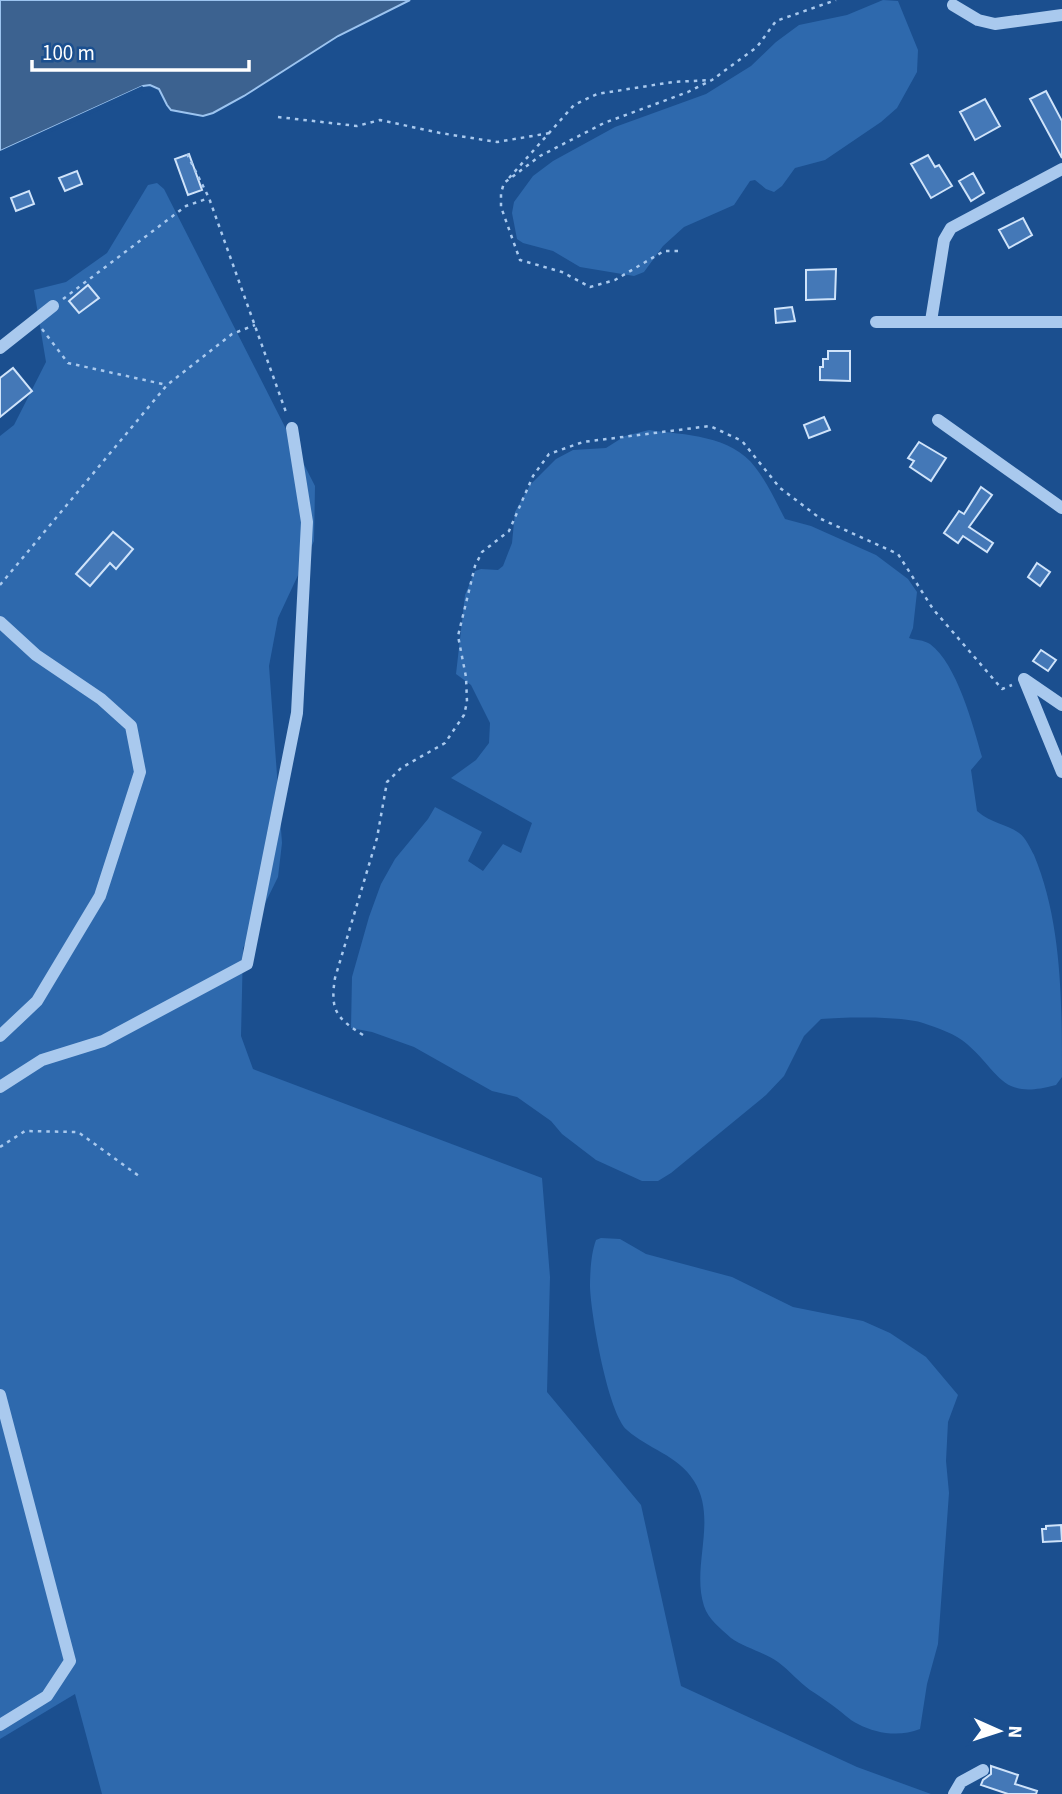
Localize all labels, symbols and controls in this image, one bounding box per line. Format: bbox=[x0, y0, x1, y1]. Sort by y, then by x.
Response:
scale bar bbox=[32, 28, 248, 72]
text: 100 m bbox=[42, 38, 95, 68]
north arrow bbox=[964, 1696, 1034, 1766]
text: N bbox=[1001, 1725, 1028, 1739]

